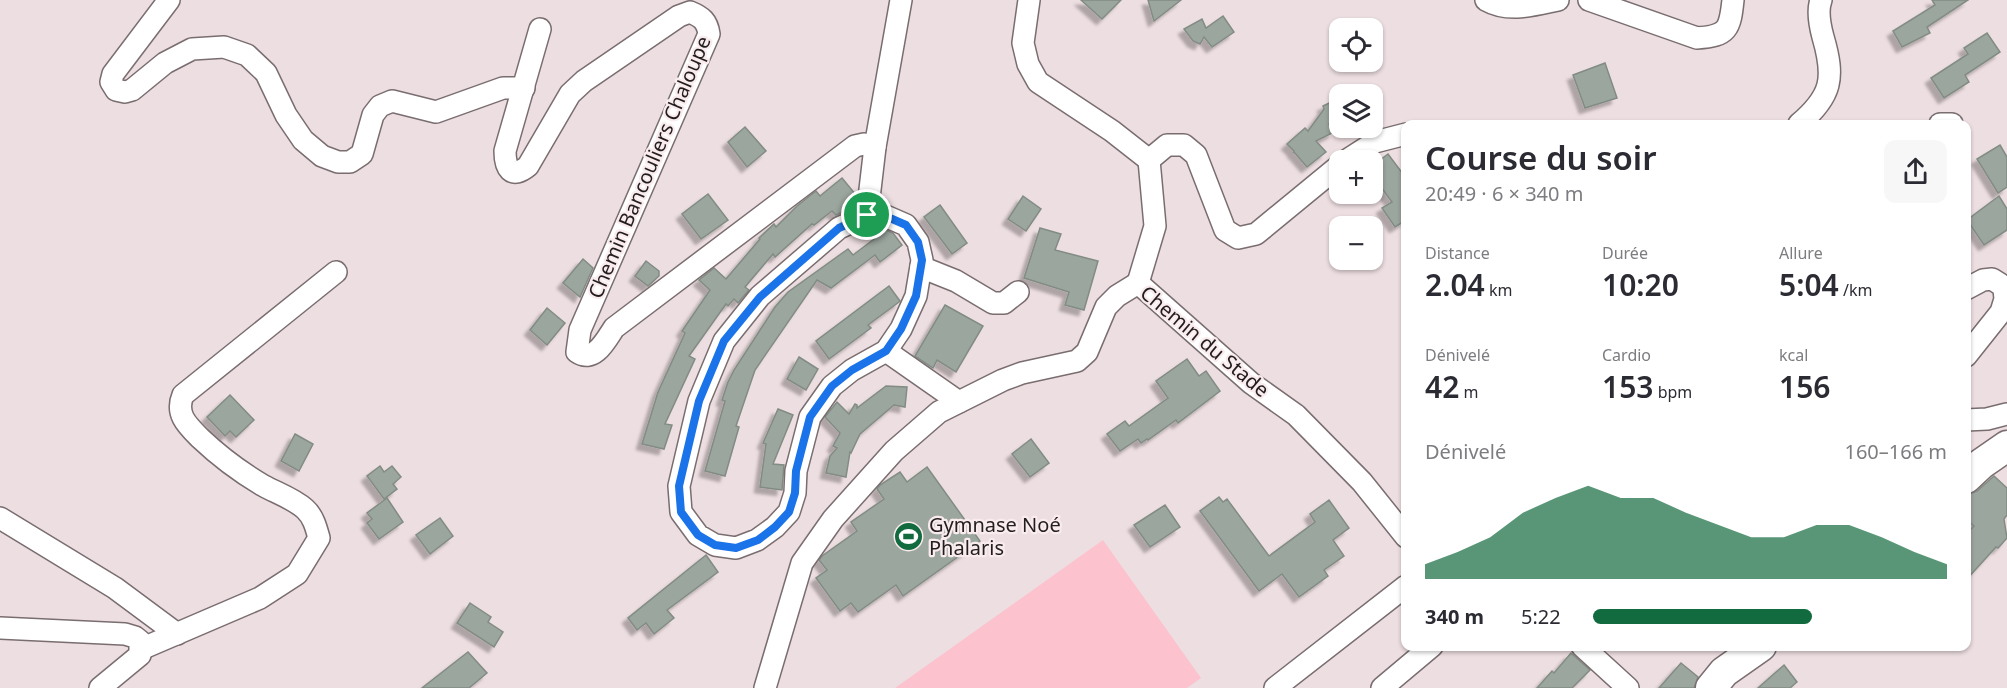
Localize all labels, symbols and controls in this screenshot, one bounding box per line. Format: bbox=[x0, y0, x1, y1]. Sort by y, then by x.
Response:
map controls bbox=[1329, 18, 1383, 270]
button: locate bbox=[1329, 18, 1383, 72]
street label: Chemin Bancouliers Chaloupe bbox=[581, 32, 717, 302]
button: layers bbox=[1329, 84, 1383, 138]
text: Course du soir bbox=[1425, 135, 1657, 180]
button: share bbox=[1884, 140, 1947, 203]
button: + bbox=[1329, 150, 1383, 204]
text: 20:49 · 6 × 340 m bbox=[1425, 180, 1583, 207]
pin bbox=[841, 189, 892, 240]
icon: arrive bbox=[850, 198, 883, 231]
button: − bbox=[1329, 216, 1383, 270]
text: Distance bbox=[1425, 242, 1490, 264]
text: Durée bbox=[1602, 242, 1648, 264]
text: Allure bbox=[1779, 242, 1823, 264]
text: 2.04 bbox=[1425, 264, 1485, 305]
text: 10:20 bbox=[1602, 264, 1679, 305]
text: 5:04 bbox=[1779, 264, 1839, 305]
street label: Chemin du Stade bbox=[1135, 279, 1275, 403]
text: km bbox=[1485, 279, 1512, 301]
text: /km bbox=[1839, 279, 1872, 301]
text: Dénivelé bbox=[1425, 344, 1490, 366]
text: Cardio bbox=[1602, 344, 1651, 366]
text: kcal bbox=[1779, 344, 1808, 366]
text: 42 bbox=[1425, 366, 1459, 407]
text: 153 bbox=[1602, 366, 1653, 407]
text: 156 bbox=[1779, 366, 1830, 407]
text: m bbox=[1459, 381, 1478, 403]
text: bpm bbox=[1653, 381, 1692, 403]
text: Dénivelé bbox=[1425, 438, 1506, 465]
text: 160–166 m bbox=[1844, 438, 1947, 465]
place label: Gymnase Noé Phalaris bbox=[929, 511, 1061, 561]
sports icon: Gymnase Noé Phalaris bbox=[892, 520, 924, 552]
text: 340 m bbox=[1425, 603, 1484, 630]
text: 5:22 bbox=[1521, 603, 1561, 630]

